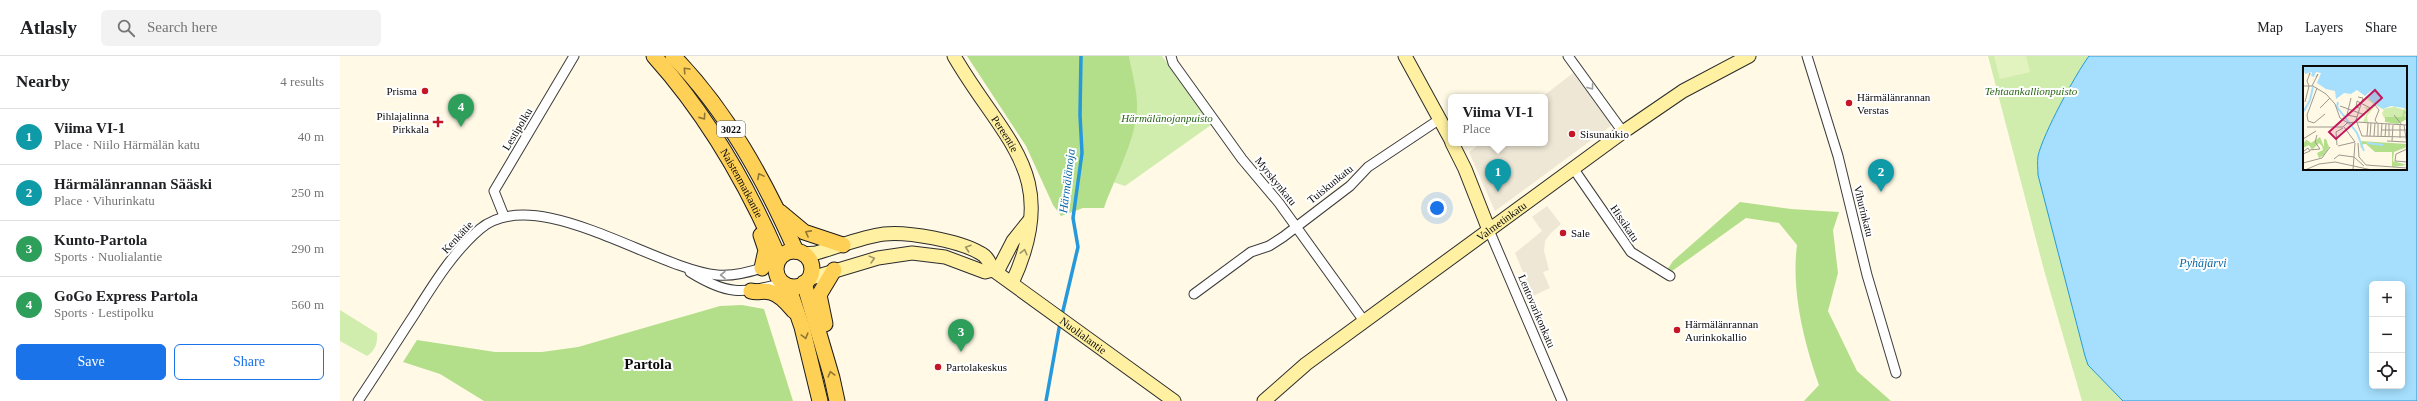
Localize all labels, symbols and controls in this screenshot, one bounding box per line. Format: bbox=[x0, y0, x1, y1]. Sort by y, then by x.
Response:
search box bbox=[101, 10, 381, 46]
text: Atlasly bbox=[20, 17, 77, 38]
icon: search bbox=[115, 17, 137, 39]
text: Search here bbox=[147, 19, 217, 35]
text: Map bbox=[2257, 20, 2283, 35]
text: Layers bbox=[2305, 20, 2343, 35]
text: Share bbox=[2365, 20, 2397, 35]
inset map bbox=[2303, 66, 2407, 170]
one-way arrow bbox=[683, 67, 691, 75]
text: Nearby bbox=[16, 72, 70, 91]
text: 4 results bbox=[280, 74, 324, 89]
one-way arrow bbox=[1586, 83, 1593, 90]
place label: Prisma bbox=[386, 85, 417, 97]
park label: Tehtaankallionpuisto bbox=[1985, 85, 2078, 97]
marker: Prisma bbox=[420, 86, 430, 96]
place label: Härmälänrannan Verstas bbox=[1857, 91, 1931, 116]
pin: 4 bbox=[448, 94, 474, 127]
popup bbox=[1448, 94, 1548, 146]
marker: Härmälänrannan Verstas bbox=[1844, 98, 1854, 108]
text: Viima VI-1 bbox=[1462, 104, 1534, 120]
street label: Lestipolku bbox=[500, 105, 535, 152]
place label: Pihlajalinna Pirkkala bbox=[376, 110, 429, 135]
park label: Härmälänojanpuisto bbox=[1120, 112, 1213, 124]
one-way arrow bbox=[698, 113, 706, 120]
street label: Pereentie bbox=[989, 113, 1021, 154]
marker: Pihlajalinna Pirkkala bbox=[432, 116, 444, 128]
text: Viima VI-1 bbox=[54, 120, 125, 136]
road number: 3022 bbox=[717, 121, 745, 137]
text: Place bbox=[1462, 121, 1491, 136]
place label: Sisunaukio bbox=[1580, 128, 1629, 140]
text: 1 bbox=[26, 129, 32, 144]
text: 40 m bbox=[298, 129, 324, 144]
marker: Sisunaukio bbox=[1567, 129, 1577, 139]
text: Place · Niilo Härmälän katu bbox=[54, 137, 200, 152]
street label: Naistenmatkantie bbox=[718, 146, 766, 220]
water label: Härmälänoja bbox=[1056, 148, 1078, 215]
street label: Myrskynkatu bbox=[1253, 154, 1299, 208]
pin: 1 bbox=[1485, 159, 1511, 192]
pin: 2 bbox=[1868, 159, 1894, 192]
street label: Tuiskunkatu bbox=[1305, 162, 1355, 206]
one-way arrow bbox=[757, 173, 764, 180]
text: Härmälänrannan Sääski bbox=[54, 176, 212, 192]
street label: Vihurinkatu bbox=[1852, 184, 1876, 238]
text: 2 bbox=[26, 185, 32, 200]
text: 250 m bbox=[291, 185, 324, 200]
text: Place · Vihurinkatu bbox=[54, 193, 155, 208]
your location bbox=[1427, 198, 1447, 218]
street label: Valmetinkatu bbox=[1474, 199, 1529, 243]
street label: Hissikatu bbox=[1608, 202, 1642, 244]
street label: Kenkätie bbox=[439, 218, 475, 256]
place label: Sale bbox=[1571, 227, 1590, 239]
marker: Sale bbox=[1558, 228, 1568, 238]
one-way arrow bbox=[804, 231, 812, 238]
text: Kunto-Partola bbox=[54, 232, 147, 248]
text: 3 bbox=[26, 241, 32, 256]
text: 290 m bbox=[291, 241, 324, 256]
one-way arrow bbox=[965, 245, 972, 253]
text: Sports · Nuolialantie bbox=[54, 249, 162, 264]
one-way arrow bbox=[1020, 249, 1028, 255]
one-way arrow bbox=[868, 256, 875, 264]
water label: Pyhäjärvi bbox=[2178, 256, 2227, 270]
one-way arrow bbox=[720, 271, 726, 279]
street label: Lentovarikonkatu bbox=[1516, 273, 1558, 350]
map controls bbox=[2369, 281, 2405, 389]
button: + bbox=[2369, 281, 2405, 317]
text: GoGo Express Partola bbox=[54, 288, 198, 304]
text: 4 bbox=[26, 297, 32, 312]
text: 560 m bbox=[291, 297, 324, 312]
text: Sports · Lestipolku bbox=[54, 305, 154, 320]
street label: Nuolialantie bbox=[1058, 315, 1109, 356]
button: − bbox=[2369, 317, 2405, 353]
place label: Härmälänrannan Aurinkokallio bbox=[1685, 318, 1759, 343]
pin: 3 bbox=[948, 319, 974, 352]
marker: Härmälänrannan Aurinkokallio bbox=[1672, 325, 1682, 335]
one-way arrow bbox=[800, 332, 809, 339]
button: Save bbox=[16, 344, 166, 380]
button: Share bbox=[174, 344, 324, 380]
button: locate bbox=[2369, 353, 2405, 389]
district label: Partola bbox=[624, 356, 672, 372]
place label: Partolakeskus bbox=[946, 361, 1007, 373]
marker: Partolakeskus bbox=[933, 362, 943, 372]
one-way arrow bbox=[827, 371, 836, 378]

